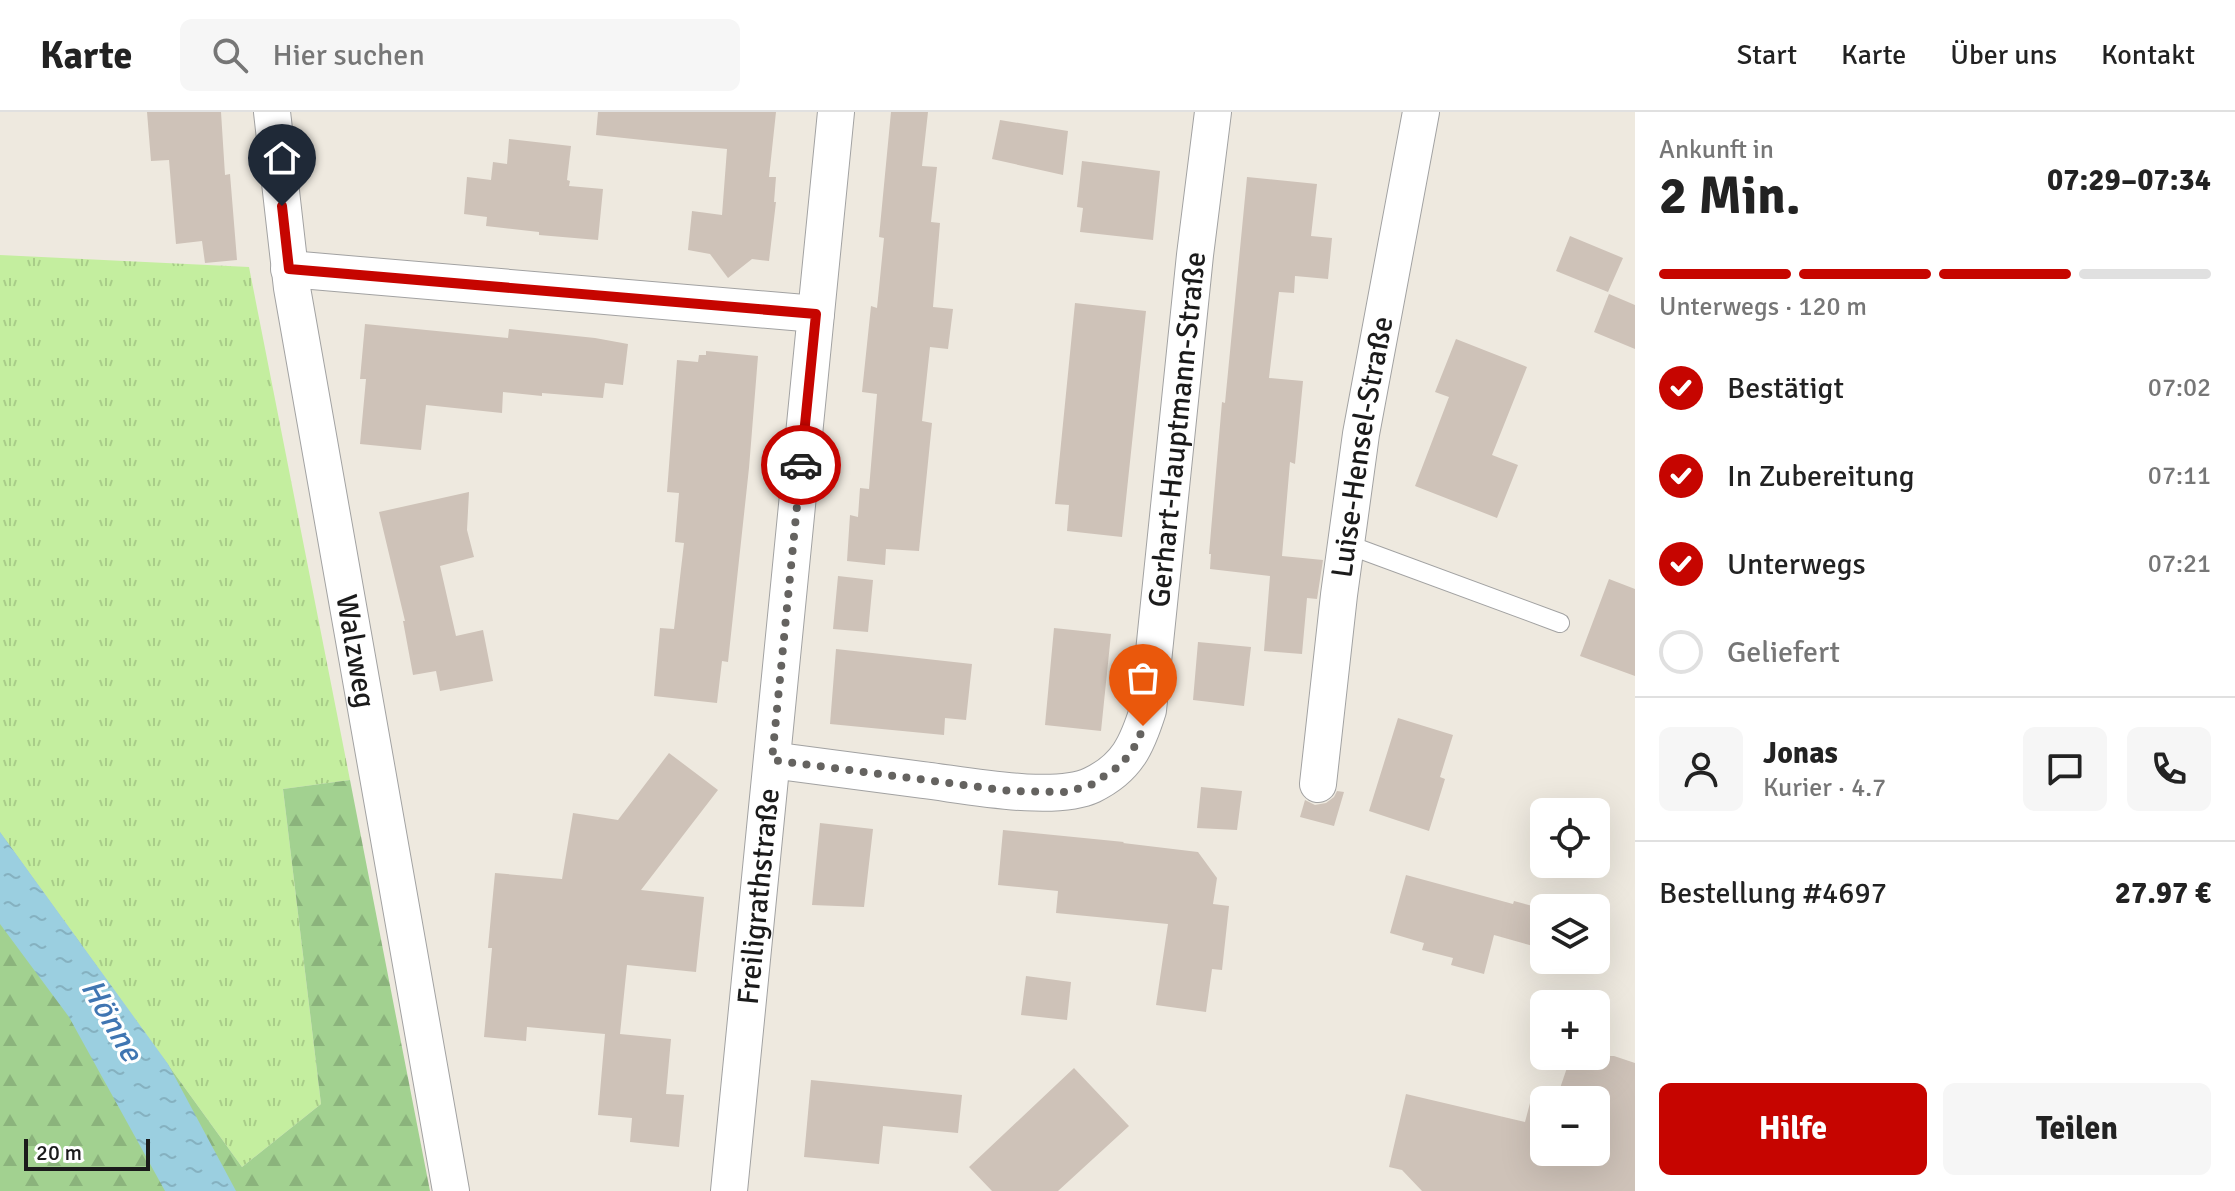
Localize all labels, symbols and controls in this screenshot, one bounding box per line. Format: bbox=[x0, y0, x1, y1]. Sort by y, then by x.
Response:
search box bbox=[180, 19, 740, 91]
text: Karte bbox=[40, 32, 132, 79]
icon: search bbox=[208, 33, 252, 77]
text: Hier suchen bbox=[272, 37, 425, 74]
text: Start bbox=[1737, 38, 1797, 72]
text: Karte bbox=[1841, 38, 1906, 72]
text: Über uns bbox=[1950, 38, 2057, 72]
text: Kontakt bbox=[2101, 38, 2195, 72]
pin bbox=[248, 124, 316, 206]
text: Ankunft in bbox=[1659, 134, 1774, 166]
icon: home bbox=[260, 136, 304, 180]
text: 07:29–07:34 bbox=[2047, 162, 2211, 199]
text: 2 Min. bbox=[1659, 164, 1801, 228]
street label: Gerhart-Hauptmann-Straße bbox=[1140, 250, 1214, 609]
text: Unterwegs · 120 m bbox=[1659, 291, 1867, 323]
street label: Luise-Hensel-Straße bbox=[1323, 313, 1401, 580]
icon: check bbox=[1659, 366, 1703, 410]
text: Bestätigt bbox=[1727, 370, 1844, 407]
text: 07:02 bbox=[2148, 372, 2211, 404]
courier bbox=[761, 425, 841, 505]
icon: car bbox=[779, 443, 823, 487]
icon: check bbox=[1659, 454, 1703, 498]
text: In Zubereitung bbox=[1727, 458, 1915, 495]
text: 07:11 bbox=[2148, 460, 2211, 492]
icon: check bbox=[1659, 542, 1703, 586]
text: Unterwegs bbox=[1727, 546, 1866, 583]
text: 07:21 bbox=[2148, 548, 2211, 580]
street label: Walzweg bbox=[328, 592, 384, 711]
text: Geliefert bbox=[1727, 634, 1840, 671]
pin bbox=[1109, 644, 1177, 726]
icon: bag bbox=[1121, 656, 1165, 700]
button: person bbox=[1659, 727, 1743, 811]
button: chat bbox=[2023, 727, 2107, 811]
button: phone bbox=[2127, 727, 2211, 811]
text: Jonas bbox=[1763, 735, 1838, 772]
text: Kurier · 4.7 bbox=[1763, 772, 1886, 804]
street label: Freiligrathstraße bbox=[729, 786, 787, 1006]
map controls bbox=[1530, 798, 1610, 1166]
button: locate bbox=[1530, 798, 1610, 878]
text: Bestellung #4697 bbox=[1659, 875, 1887, 912]
text: 27.97 € bbox=[2115, 875, 2211, 912]
button: layers bbox=[1530, 894, 1610, 974]
water label: Hönne bbox=[73, 972, 152, 1070]
button: + bbox=[1530, 990, 1610, 1070]
button: Hilfe bbox=[1659, 1083, 1927, 1175]
button: Teilen bbox=[1943, 1083, 2211, 1175]
button: − bbox=[1530, 1086, 1610, 1166]
scale bar bbox=[24, 1135, 150, 1171]
text: 20 m bbox=[36, 1139, 82, 1166]

